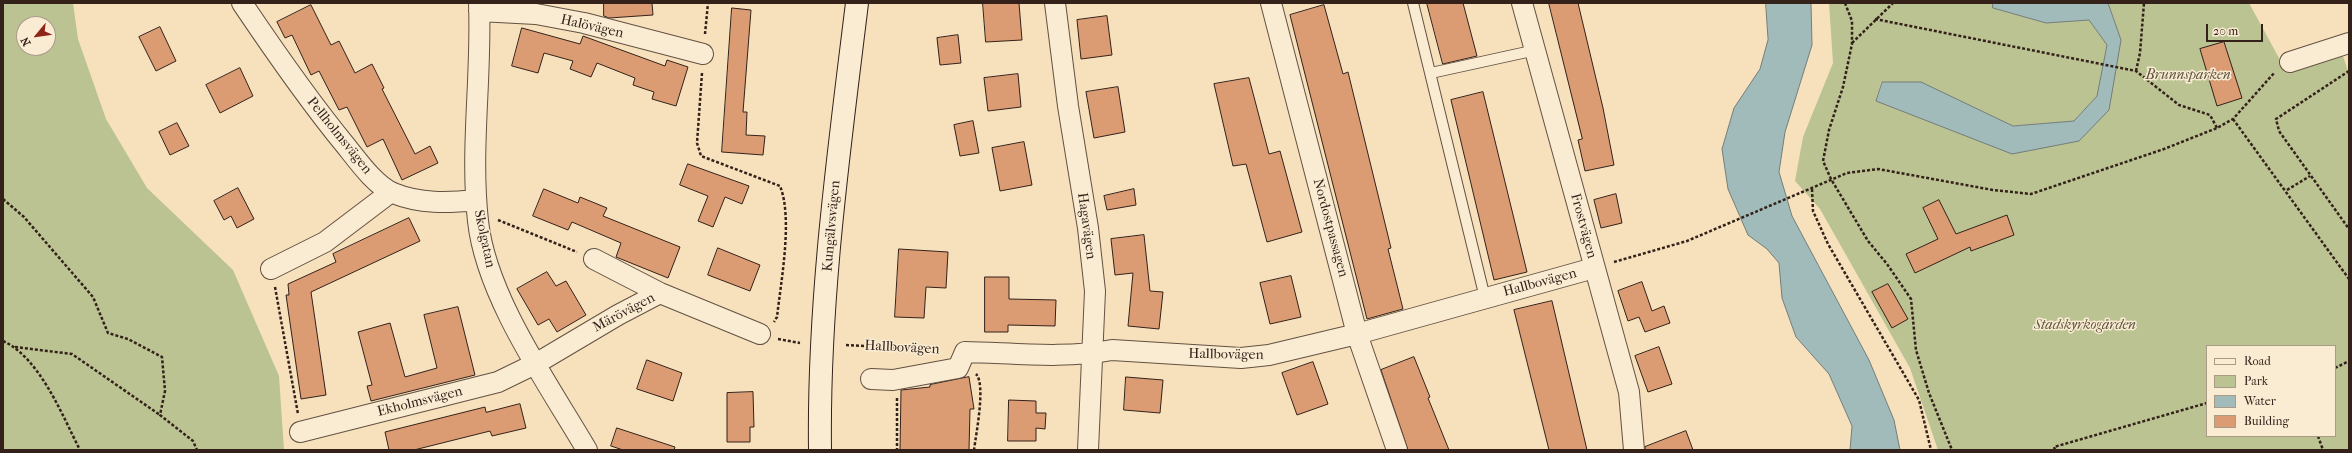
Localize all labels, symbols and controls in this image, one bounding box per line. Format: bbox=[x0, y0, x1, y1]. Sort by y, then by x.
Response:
street label: Halövägen bbox=[559, 12, 625, 42]
north arrow bbox=[16, 16, 56, 56]
scale bar bbox=[2208, 16, 2265, 42]
text: 20 m bbox=[2213, 24, 2238, 38]
text: N bbox=[18, 35, 34, 48]
park label: Brunnsparken bbox=[2146, 68, 2230, 84]
street label: Pellholmsvägen bbox=[303, 94, 375, 178]
street label: Nordostpassagen bbox=[1309, 177, 1351, 279]
street label: Kungälvsvägen bbox=[820, 180, 844, 272]
street label: Hagavägen bbox=[1073, 192, 1099, 260]
street label: Frostvägen bbox=[1566, 192, 1600, 260]
street label: Skolgatan bbox=[470, 209, 498, 269]
street label: Hallbovägen bbox=[1501, 265, 1579, 301]
street label: Märövägen bbox=[590, 290, 658, 336]
park label: Stadskyrkogården bbox=[2034, 318, 2136, 334]
street label: Hallbovägen bbox=[864, 338, 940, 358]
legend bbox=[2206, 345, 2336, 437]
street label: Hallbovägen bbox=[1188, 346, 1264, 364]
text: Road bbox=[2244, 354, 2271, 368]
text: Park bbox=[2244, 374, 2268, 388]
street label: Ekholmsvägen bbox=[376, 383, 464, 421]
text: Water bbox=[2244, 394, 2276, 408]
text: Building bbox=[2244, 414, 2289, 428]

